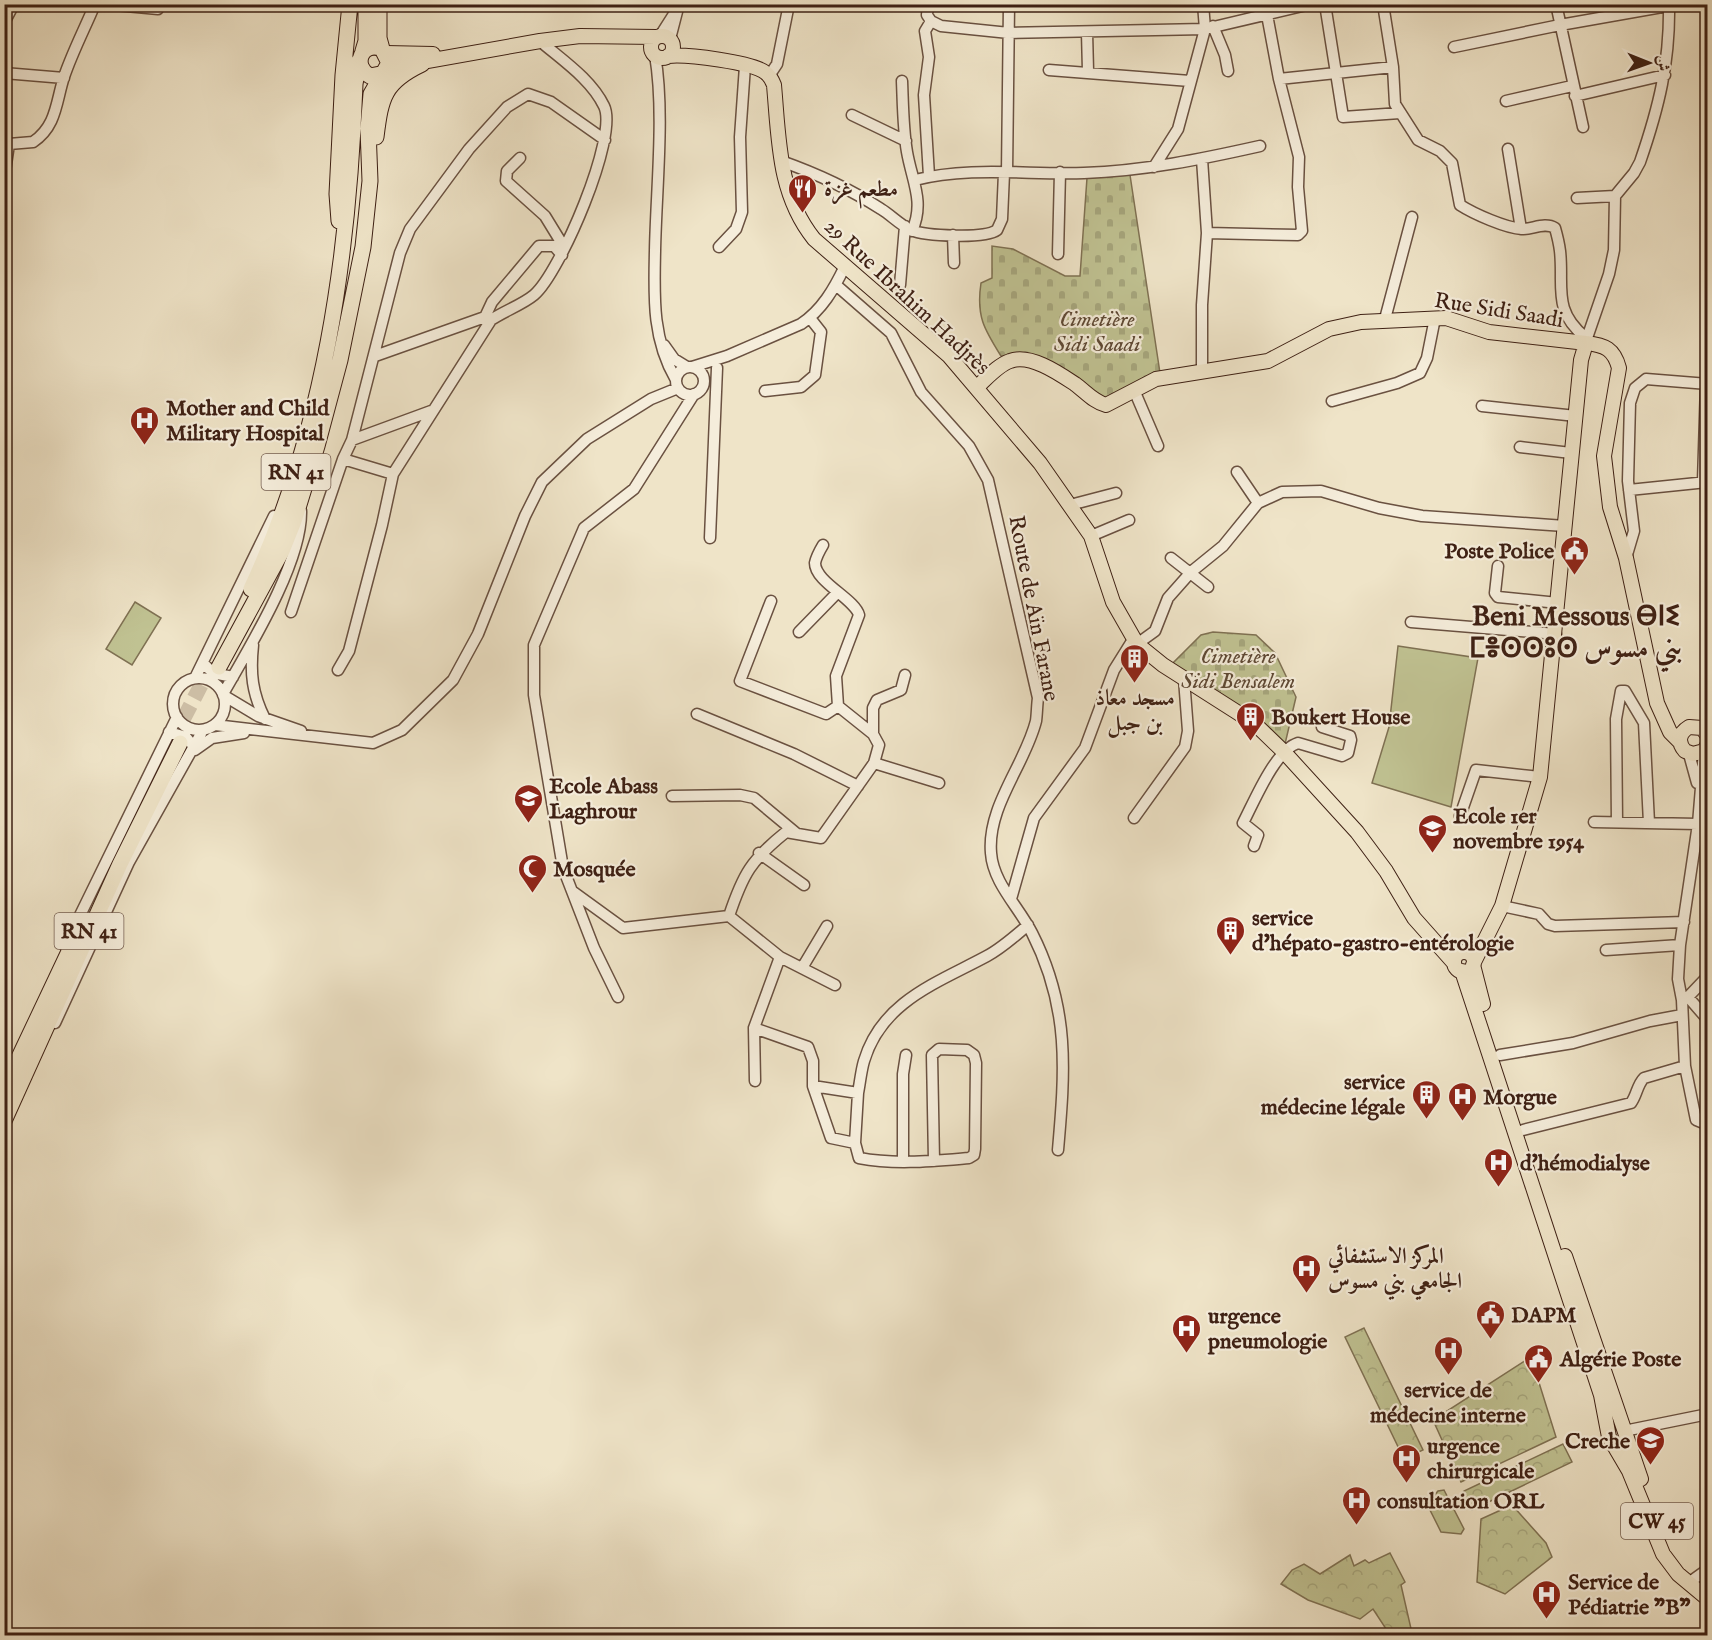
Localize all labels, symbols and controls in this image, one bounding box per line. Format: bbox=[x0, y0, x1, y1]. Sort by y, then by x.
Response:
north arrow bbox=[1619, 33, 1679, 93]
text: ش bbox=[1652, 55, 1672, 71]
restaurant icon: مطعم غزة bbox=[787, 172, 819, 214]
place label: مطعم غزة bbox=[824, 176, 898, 209]
street label: 29 Rue Ibrahim Hadjrès bbox=[818, 213, 996, 382]
street label: Rue Sidi Saadi bbox=[1432, 287, 1565, 335]
park label: Cimetière Sidi Saadi bbox=[1054, 306, 1142, 359]
place label: Mother and Child Military Hospital bbox=[166, 395, 331, 448]
hospital icon: Mother and Child Military Hospital bbox=[129, 404, 161, 446]
road number: RN 41 bbox=[262, 454, 330, 490]
street label: Route de Aïn Farane bbox=[1001, 513, 1065, 704]
public building icon: Poste Police bbox=[1559, 534, 1591, 576]
place label: Poste Police bbox=[1444, 538, 1554, 566]
district label: Beni Messous ⴱⵏⵉ ⵎⴻⵙⵙⵓⵙ بني مسوس bbox=[1469, 600, 1683, 673]
building icon: مسجد معاذ بن جبل bbox=[1119, 642, 1151, 684]
park label: Cimetière Sidi Bensalem bbox=[1181, 643, 1295, 696]
place label: مسجد معاذ بن جبل bbox=[1095, 685, 1175, 738]
building icon: Boukert House bbox=[1234, 700, 1266, 742]
place label: Boukert House bbox=[1271, 704, 1410, 732]
place label: Ecole Abass Laghrour bbox=[549, 773, 658, 826]
school or university icon: Ecole Abass Laghrour bbox=[512, 782, 544, 824]
place label: Ecole 1er novembre 1954 bbox=[1453, 803, 1585, 856]
school or university icon: Ecole 1er novembre 1954 bbox=[1416, 812, 1448, 854]
mosque icon: Mosquée bbox=[516, 852, 548, 894]
place label: Mosquée bbox=[553, 856, 636, 884]
place label: service d'hépato-gastro-entérologie bbox=[1252, 905, 1514, 958]
road number: RN 41 bbox=[54, 913, 124, 949]
building icon: service d'hépato-gastro-entérologie bbox=[1215, 914, 1247, 956]
place label: service médecine légale bbox=[1261, 1069, 1405, 1122]
building icon: service médecine légale bbox=[1410, 1078, 1442, 1120]
hospital icon: Morgue bbox=[1446, 1080, 1478, 1122]
place label: Morgue bbox=[1483, 1084, 1557, 1112]
hospital icon: d'hémodialyse bbox=[1483, 1146, 1515, 1188]
place label: d'hémodialyse bbox=[1520, 1150, 1650, 1178]
place label: المركز الاستشفائي الجامعي بني مسوس bbox=[1327, 1243, 1462, 1301]
hospital icon: المركز الاستشفائي الجامعي بني مسوس bbox=[1291, 1252, 1323, 1294]
public building icon: DAPM bbox=[1474, 1298, 1506, 1340]
place label: DAPM bbox=[1511, 1302, 1577, 1330]
place label: urgence pneumologie bbox=[1207, 1303, 1327, 1356]
hospital icon: urgence pneumologie bbox=[1171, 1312, 1203, 1354]
hospital icon: service de médecine interne bbox=[1432, 1334, 1464, 1376]
public building icon: Algérie Poste bbox=[1523, 1342, 1555, 1384]
place label: Algérie Poste bbox=[1559, 1346, 1681, 1374]
place label: service de médecine interne bbox=[1370, 1377, 1526, 1430]
school or university icon: Creche bbox=[1635, 1424, 1667, 1466]
place label: Creche bbox=[1565, 1428, 1630, 1456]
place label: urgence chirurgicale bbox=[1427, 1433, 1534, 1486]
hospital icon: urgence chirurgicale bbox=[1390, 1442, 1422, 1484]
hospital icon: consultation ORL bbox=[1340, 1484, 1372, 1526]
place label: consultation ORL bbox=[1377, 1488, 1545, 1516]
road number: CW 45 bbox=[1621, 1503, 1693, 1539]
place label: Service de Pédiatrie "B" bbox=[1568, 1569, 1690, 1622]
hospital icon: Service de Pédiatrie "B" bbox=[1531, 1578, 1563, 1620]

